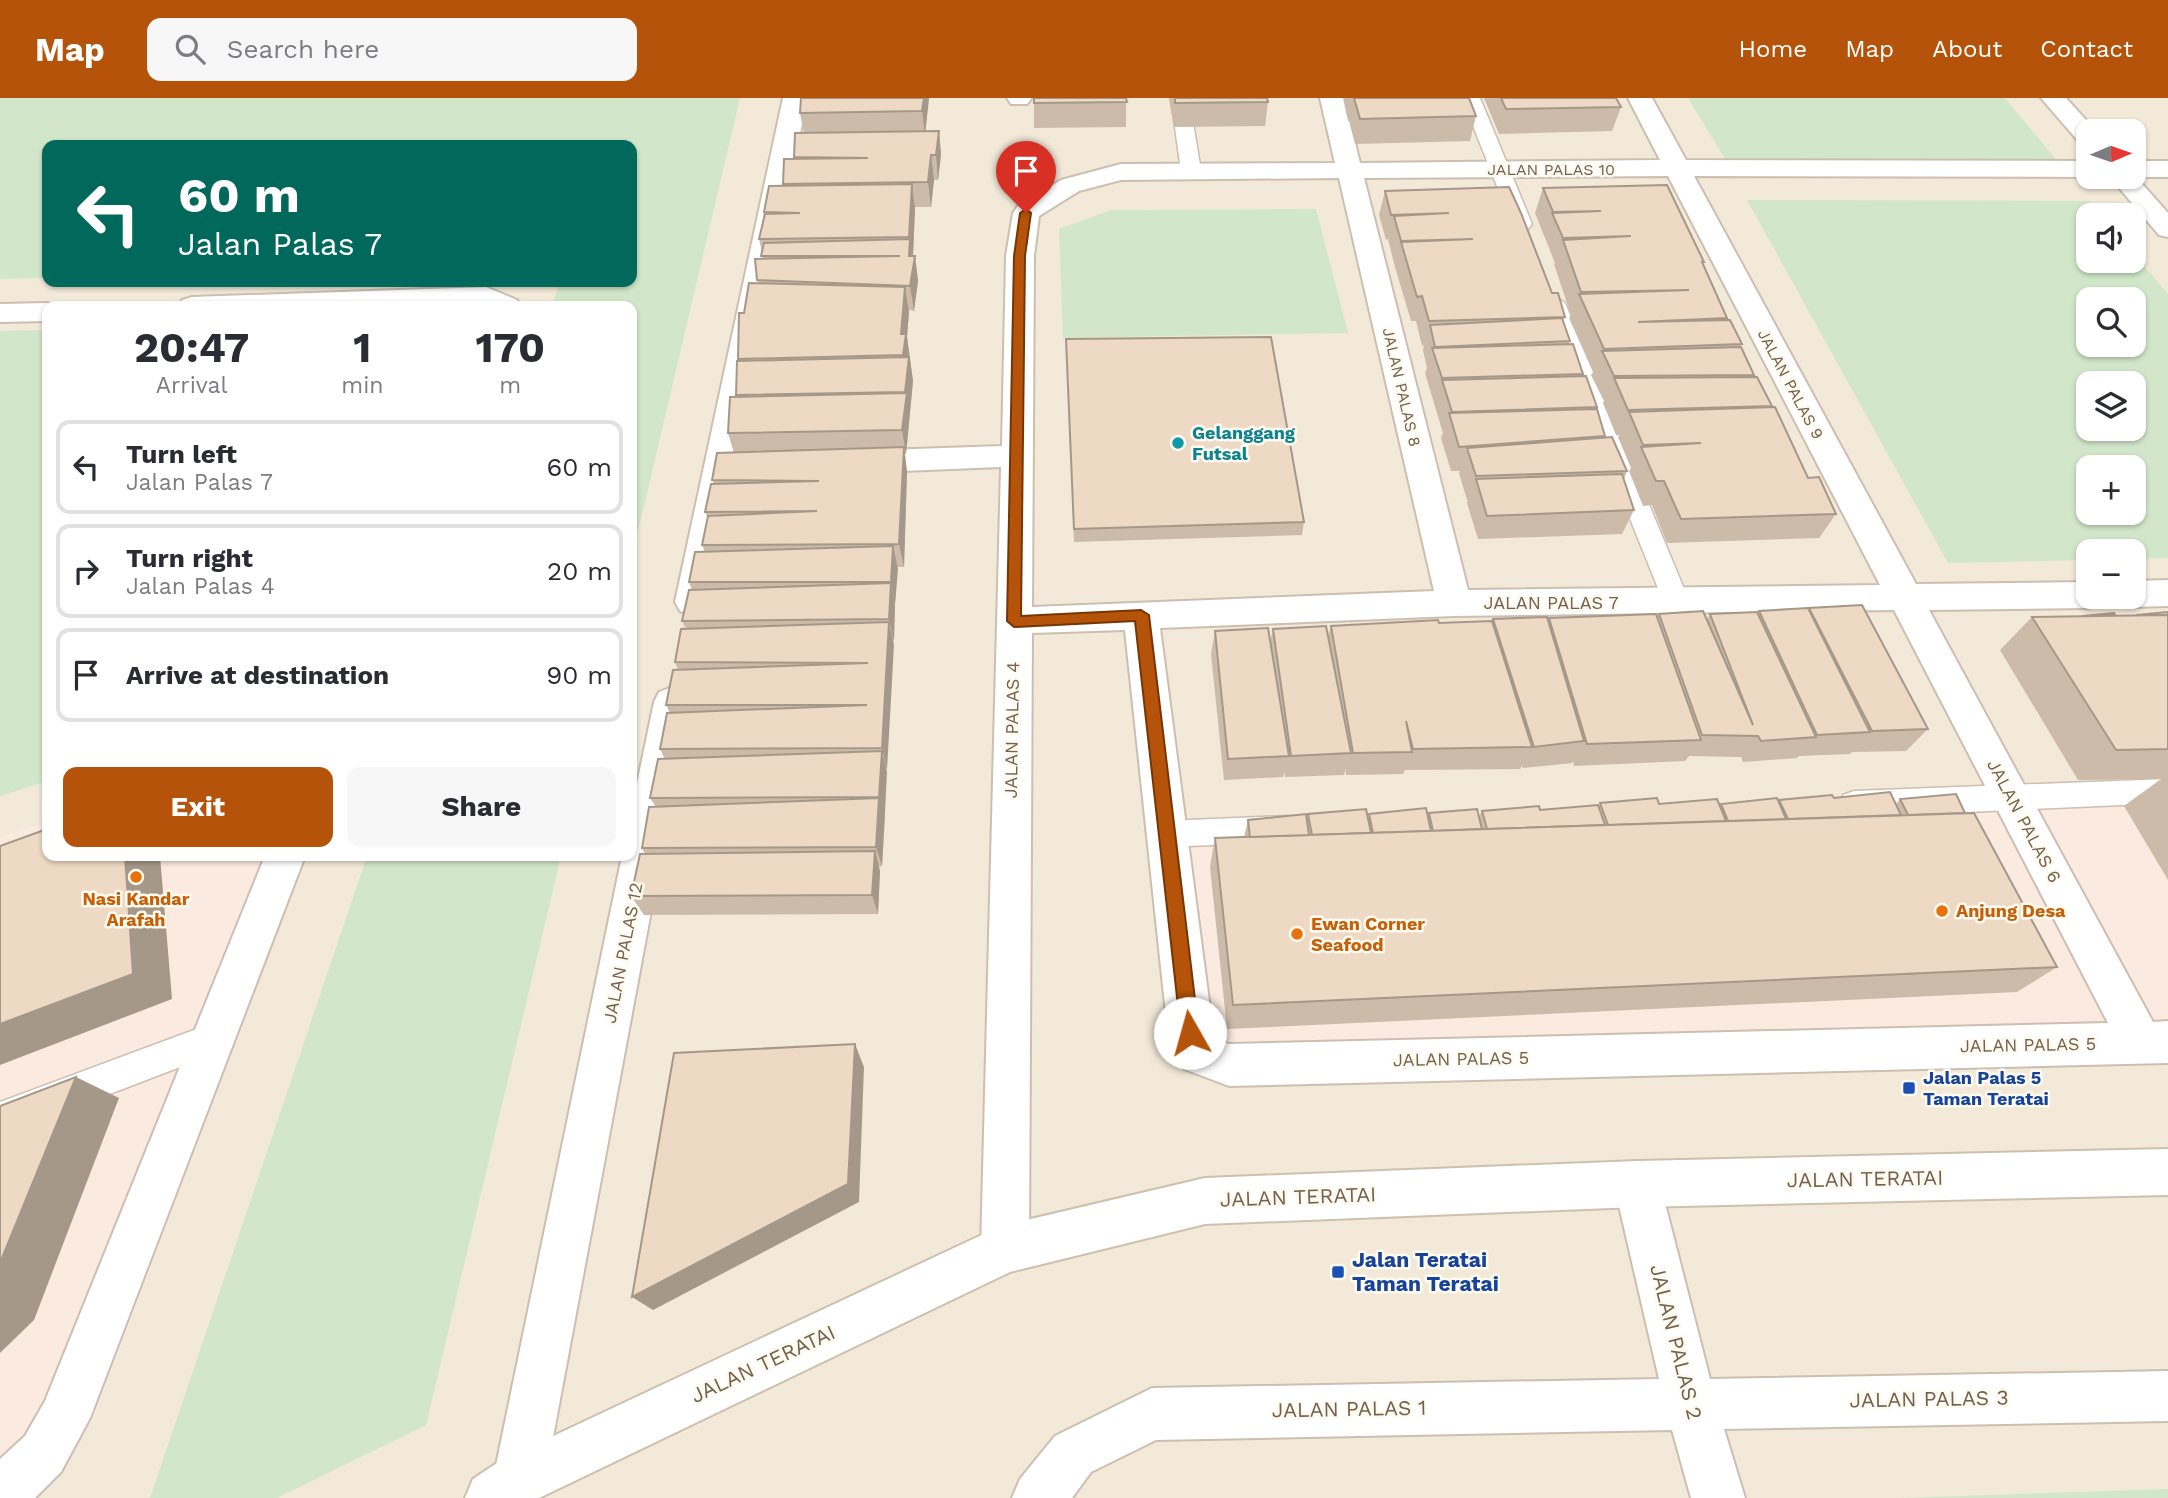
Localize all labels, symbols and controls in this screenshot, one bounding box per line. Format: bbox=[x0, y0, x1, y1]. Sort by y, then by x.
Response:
search box bbox=[147, 18, 637, 81]
text: Map bbox=[35, 30, 105, 69]
icon: search bbox=[171, 30, 209, 68]
text: Search here bbox=[227, 34, 379, 64]
text: Home bbox=[1739, 35, 1807, 63]
text: Map bbox=[1845, 35, 1894, 63]
text: About bbox=[1932, 35, 2002, 63]
text: Contact bbox=[2040, 35, 2133, 63]
north arrow bbox=[2076, 119, 2146, 189]
map controls bbox=[2076, 119, 2146, 609]
pin bbox=[996, 141, 1056, 213]
icon: arrive bbox=[1007, 152, 1045, 190]
street label: JALAN PALAS 10 bbox=[1487, 160, 1615, 179]
text: 60 m bbox=[178, 166, 300, 224]
icon: left bbox=[63, 168, 154, 259]
button: sound bbox=[2076, 203, 2146, 273]
text: Jalan Palas 7 bbox=[178, 225, 382, 263]
button: search bbox=[2076, 287, 2146, 357]
text: 20:47 bbox=[134, 323, 249, 372]
text: 1 bbox=[353, 323, 371, 372]
text: 170 bbox=[475, 323, 545, 372]
street label: JALAN PALAS 8 bbox=[1379, 326, 1424, 449]
street label: JALAN PALAS 9 bbox=[1754, 326, 1828, 442]
button: layers bbox=[2076, 371, 2146, 441]
text: Arrival bbox=[156, 372, 228, 399]
text: min bbox=[341, 372, 384, 399]
text: m bbox=[499, 372, 521, 399]
place label: Gelanggang Futsal bbox=[1192, 422, 1296, 464]
marker: Gelanggang Futsal bbox=[1170, 435, 1186, 451]
text: Turn left bbox=[126, 439, 237, 469]
icon: left bbox=[67, 448, 105, 486]
text: 60 m bbox=[546, 452, 612, 482]
button: + bbox=[2076, 455, 2146, 525]
text: Jalan Palas 7 bbox=[126, 469, 273, 496]
button: − bbox=[2076, 539, 2146, 609]
text: Turn right bbox=[126, 543, 253, 573]
icon: right bbox=[67, 552, 105, 590]
text: 20 m bbox=[547, 556, 612, 586]
text: Jalan Palas 4 bbox=[126, 573, 275, 600]
street label: JALAN PALAS 7 bbox=[1483, 592, 1619, 613]
icon: arrive bbox=[67, 656, 105, 694]
text: Arrive at destination bbox=[126, 660, 389, 690]
text: 90 m bbox=[546, 660, 612, 690]
street label: JALAN PALAS 4 bbox=[1000, 661, 1023, 799]
street label: JALAN PALAS 6 bbox=[1983, 755, 2066, 886]
button: Exit bbox=[63, 767, 333, 847]
button: Share bbox=[347, 767, 616, 847]
marker: Nasi Kandar Arafah bbox=[128, 869, 144, 885]
street label: JALAN PALAS 12 bbox=[599, 881, 646, 1025]
place label: Nasi Kandar Arafah bbox=[82, 888, 190, 930]
place label: Anjung Desa bbox=[1956, 900, 2066, 921]
marker: Anjung Desa bbox=[1934, 903, 1950, 919]
place label: Ewan Corner Seafood bbox=[1311, 913, 1425, 955]
marker: Ewan Corner Seafood bbox=[1289, 926, 1305, 942]
position arrow bbox=[1153, 996, 1227, 1070]
street label: JALAN PALAS 5 bbox=[1960, 1033, 2096, 1056]
street label: JALAN PALAS 5 bbox=[1393, 1047, 1529, 1070]
place label: Jalan Palas 5 Taman Teratai bbox=[1923, 1067, 2049, 1109]
marker: Jalan Palas 5 Taman Teratai bbox=[1901, 1080, 1917, 1096]
street label: JALAN TERATAI bbox=[1786, 1165, 1943, 1192]
street label: JALAN TERATAI bbox=[1219, 1181, 1377, 1212]
place label: Jalan Teratai Taman Teratai bbox=[1352, 1247, 1499, 1296]
street label: JALAN PALAS 2 bbox=[1645, 1262, 1708, 1422]
marker: Jalan Teratai Taman Teratai bbox=[1330, 1264, 1346, 1280]
street label: JALAN TERATAI bbox=[687, 1319, 839, 1408]
street label: JALAN PALAS 3 bbox=[1849, 1385, 2009, 1412]
street label: JALAN PALAS 1 bbox=[1272, 1395, 1426, 1422]

